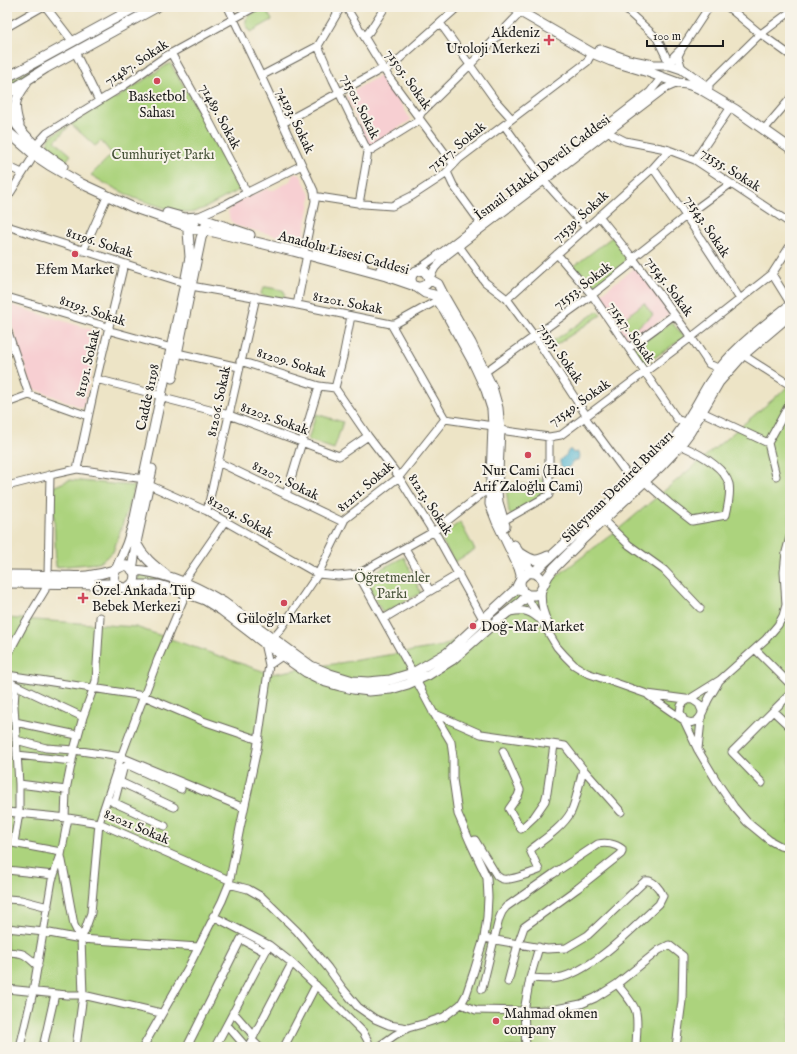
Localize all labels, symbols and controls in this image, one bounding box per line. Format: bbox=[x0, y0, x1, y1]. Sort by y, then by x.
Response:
scale bar bbox=[647, 22, 723, 48]
place label: Akdeniz Uroloji Merkezi bbox=[446, 24, 541, 58]
text: 100 m bbox=[653, 29, 681, 44]
marker: Akdeniz Uroloji Merkezi bbox=[543, 34, 555, 46]
street label: 71487. Sokak bbox=[101, 35, 172, 90]
street label: 71505. Sokak bbox=[381, 46, 436, 114]
street label: 71501. Sokak bbox=[337, 71, 384, 143]
marker: Basketbol Sahası bbox=[152, 76, 162, 86]
street label: 71489. Sokak bbox=[195, 80, 245, 153]
street label: 74193. Sokak bbox=[272, 84, 319, 157]
place label: Basketbol Sahası bbox=[128, 88, 186, 122]
street label: İsmail Hakkı Develi Caddesi bbox=[471, 111, 614, 225]
street label: 71517. Sokak bbox=[424, 117, 490, 176]
street label: 71535. Sokak bbox=[697, 144, 765, 196]
park label: Cumhuriyet Parkı bbox=[112, 146, 215, 164]
street label: 71539. Sokak bbox=[549, 186, 613, 247]
street label: 71543. Sokak bbox=[680, 192, 734, 261]
street label: 81196. Sokak bbox=[64, 224, 136, 262]
street label: Anadolu Lisesi Caddesi bbox=[275, 227, 411, 279]
marker: Efem Market bbox=[70, 249, 80, 259]
street label: 71545. Sokak bbox=[641, 253, 697, 321]
street label: 71553. Sokak bbox=[550, 258, 616, 314]
place label: Efem Market bbox=[36, 261, 114, 279]
street label: 81201. Sokak bbox=[311, 287, 385, 319]
street label: 81193. Sokak bbox=[57, 291, 129, 331]
street label: 71547. Sokak bbox=[603, 298, 659, 367]
street label: 71555. Sokak bbox=[533, 320, 587, 387]
street label: 81191. Sokak bbox=[71, 327, 105, 399]
street label: 81209. Sokak bbox=[255, 344, 329, 382]
street label: Cadde 81198 bbox=[132, 362, 164, 432]
street label: 81206. Sokak bbox=[203, 364, 235, 438]
street label: 71549. Sokak bbox=[545, 375, 614, 431]
street label: 81203. Sokak bbox=[238, 398, 312, 440]
street label: Süleyman Demirel Bulvarı bbox=[558, 427, 678, 546]
marker: Nur Cami (Hacı Arif Zaloğlu Cami) bbox=[523, 450, 533, 460]
street label: 81207. Sokak bbox=[249, 457, 323, 505]
street label: 81211. Sokak bbox=[334, 457, 398, 516]
place label: Nur Cami (Hacı Arif Zaloğlu Cami) bbox=[472, 462, 583, 496]
street label: 81213. Sokak bbox=[404, 471, 457, 539]
street label: 81204. Sokak bbox=[204, 491, 277, 543]
park label: Öğretmenler Parkı bbox=[354, 568, 430, 603]
place label: Özel Ankada Tüp Bebek Merkezi bbox=[92, 581, 196, 616]
marker: Özel Ankada Tüp Bebek Merkezi bbox=[77, 592, 89, 604]
marker: Güloğlu Market bbox=[279, 598, 289, 608]
place label: Güloğlu Market bbox=[237, 610, 331, 628]
place label: Doğ-Mar Market bbox=[481, 618, 584, 636]
marker: Doğ-Mar Market bbox=[468, 621, 478, 631]
street label: 82021 Sokak bbox=[101, 805, 173, 849]
place label: Mahmad okmen company bbox=[504, 1005, 598, 1039]
marker: Mahmad okmen company bbox=[491, 1016, 501, 1026]

